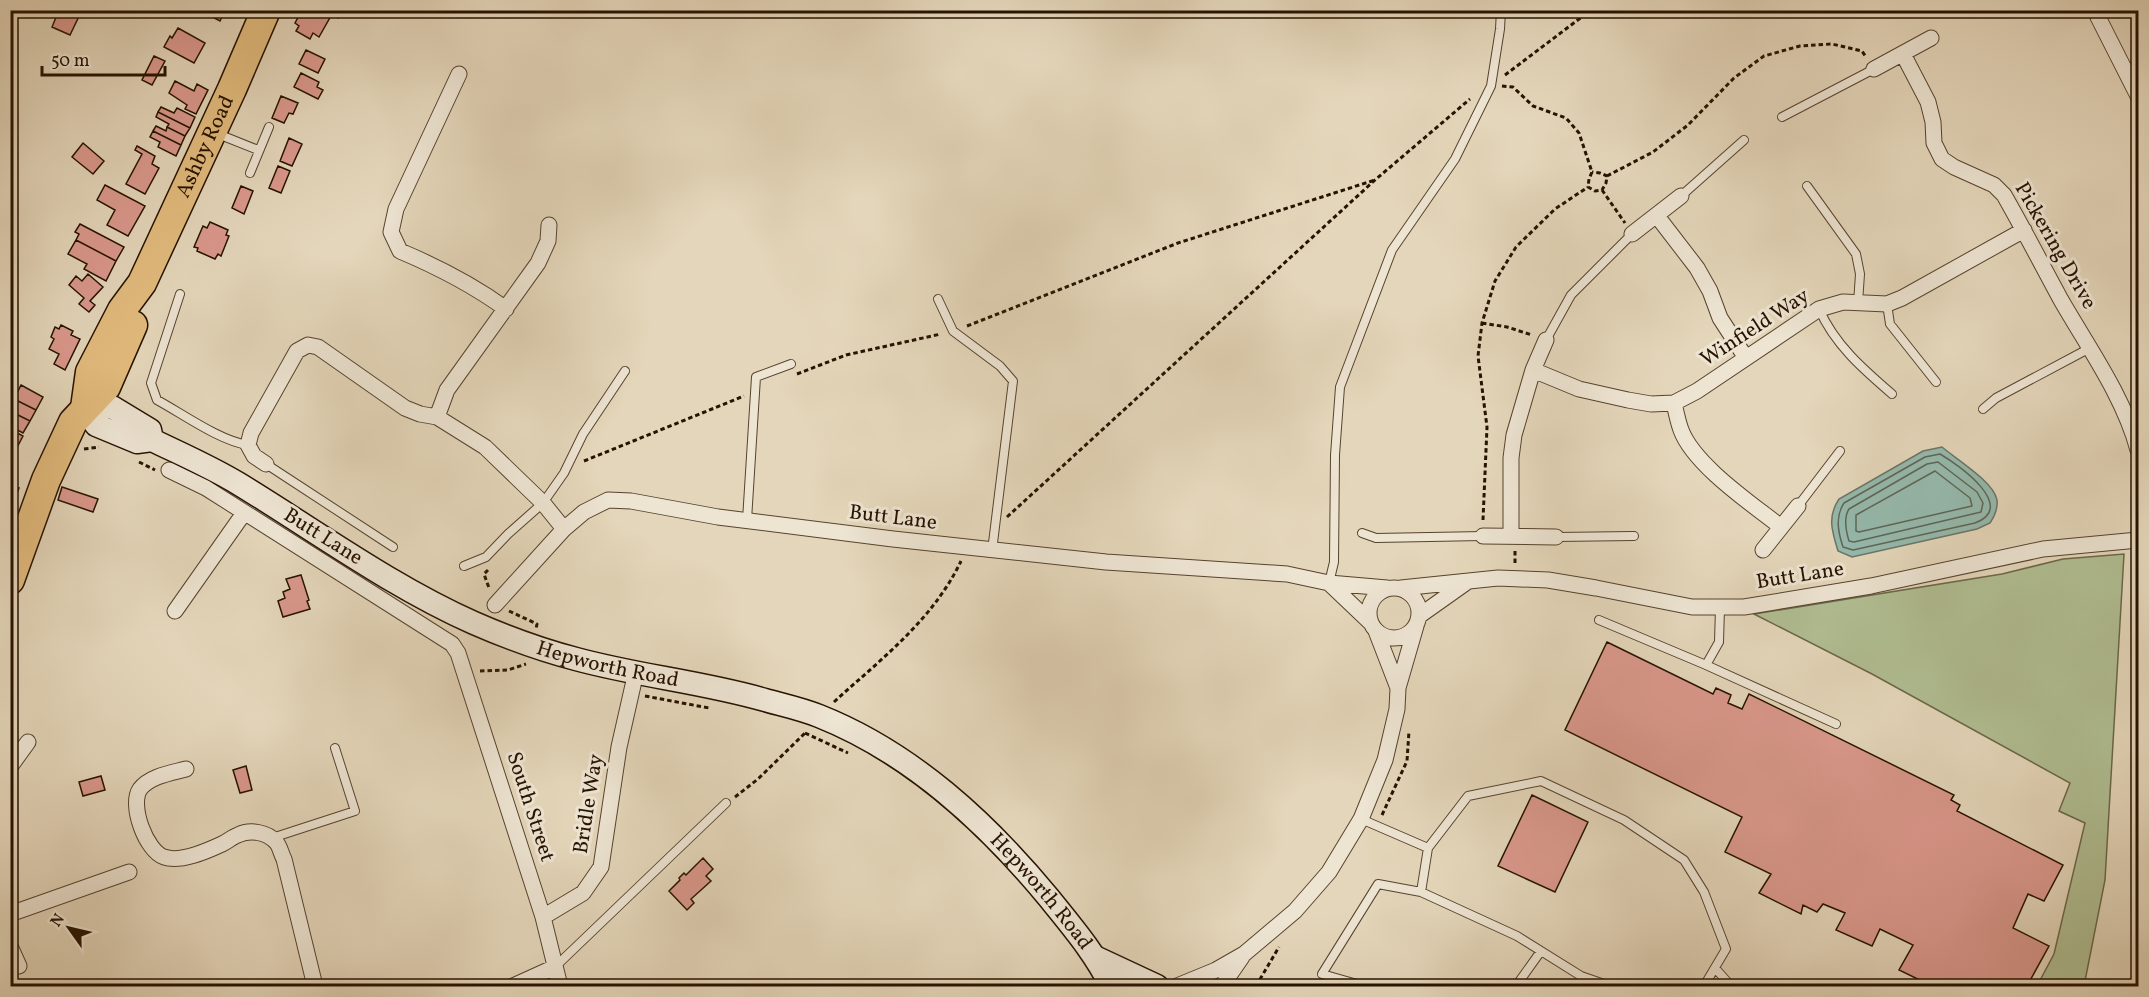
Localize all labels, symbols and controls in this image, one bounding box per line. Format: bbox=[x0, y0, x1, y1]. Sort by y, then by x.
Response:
scale bar bbox=[42, 39, 165, 77]
text: 50 m bbox=[51, 49, 90, 74]
street label: Ashby Road bbox=[169, 91, 242, 203]
street label: Pickering Drive bbox=[2007, 177, 2103, 315]
street label: Winfield Way bbox=[1695, 281, 1816, 374]
street label: Butt Lane bbox=[847, 498, 939, 538]
street label: Butt Lane bbox=[278, 501, 368, 573]
street label: Butt Lane bbox=[1754, 555, 1846, 597]
street label: Hepworth Road bbox=[533, 634, 681, 695]
street label: South Street bbox=[499, 748, 561, 866]
street label: Bridle Way bbox=[567, 751, 611, 856]
street label: Hepworth Road bbox=[983, 827, 1099, 956]
north arrow bbox=[39, 898, 99, 958]
text: N bbox=[46, 909, 71, 932]

